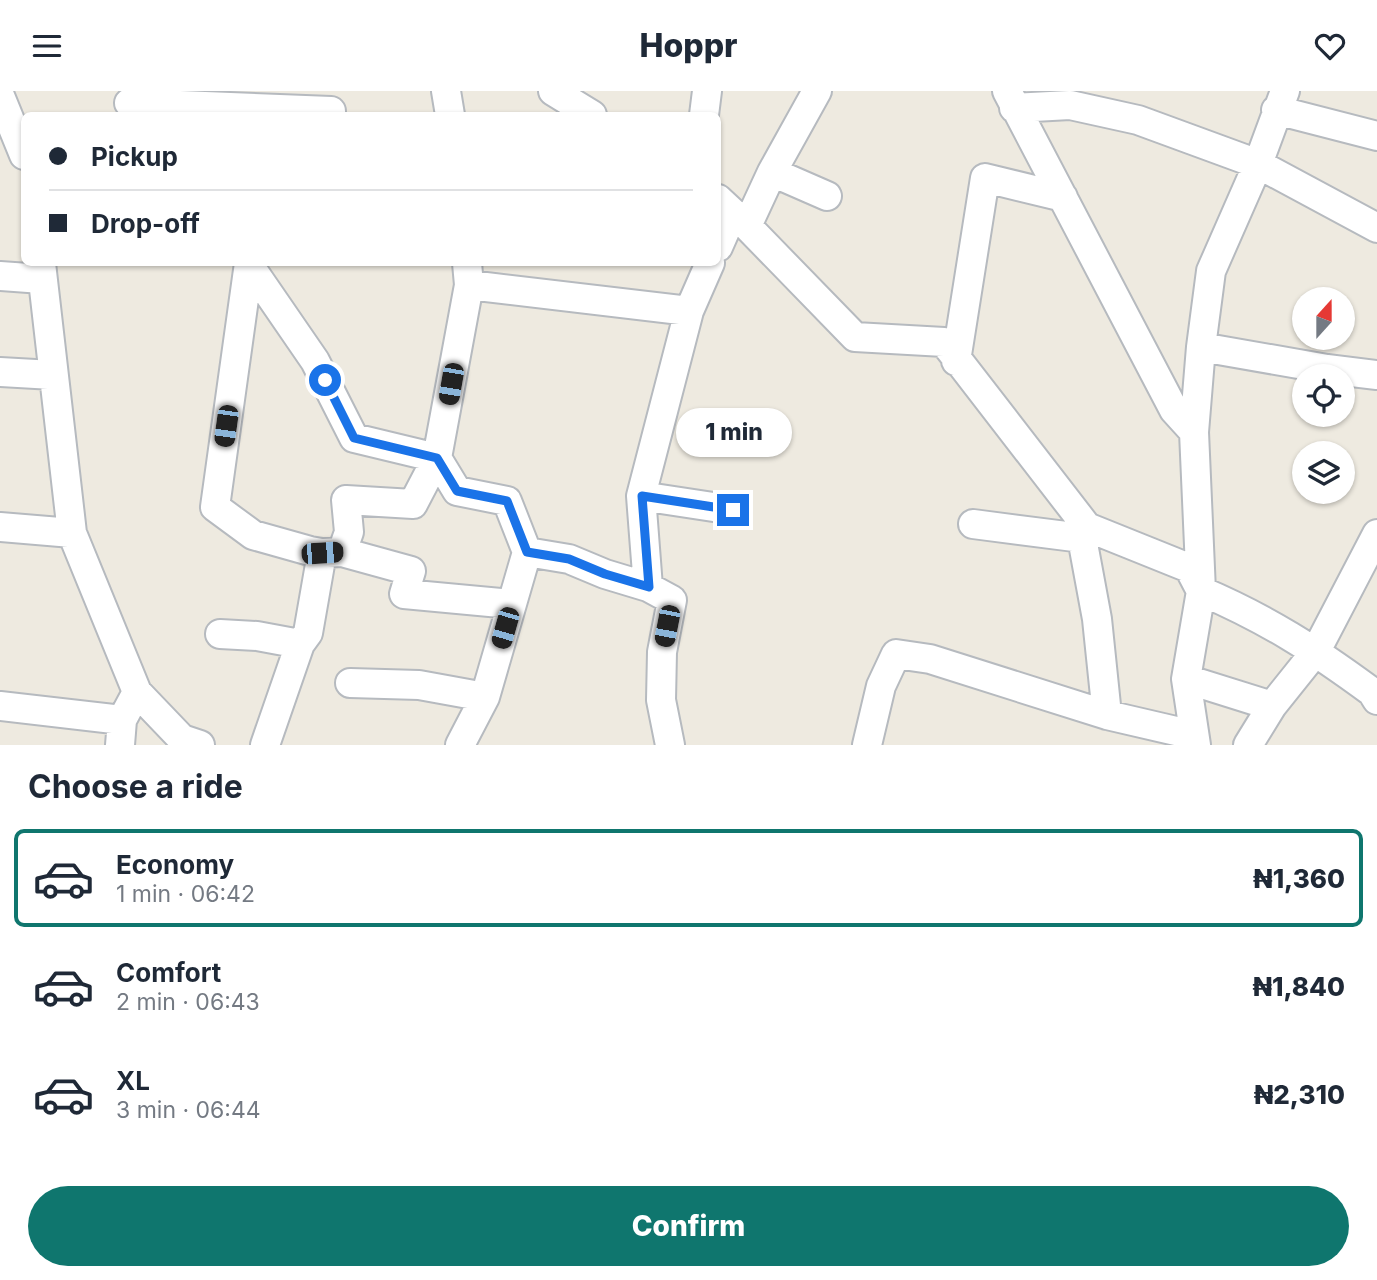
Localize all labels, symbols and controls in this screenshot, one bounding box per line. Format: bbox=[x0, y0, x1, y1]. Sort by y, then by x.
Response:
text: Hoppr bbox=[639, 26, 738, 65]
icon: menu bbox=[28, 27, 66, 65]
icon: heart bbox=[1311, 27, 1349, 65]
text: Pickup bbox=[91, 141, 178, 172]
text: Drop-off bbox=[91, 208, 200, 239]
north arrow bbox=[1292, 287, 1354, 350]
map controls bbox=[1292, 287, 1355, 504]
car bbox=[438, 361, 465, 407]
route start bbox=[309, 364, 341, 396]
button: locate bbox=[1292, 364, 1355, 427]
car bbox=[213, 404, 240, 448]
callout: 1 min bbox=[675, 409, 791, 457]
text: 1 min bbox=[705, 418, 763, 446]
button: layers bbox=[1292, 441, 1355, 504]
route end bbox=[717, 494, 749, 526]
car bbox=[301, 541, 344, 565]
car bbox=[653, 603, 682, 649]
car bbox=[490, 605, 521, 651]
text: Choose a ride bbox=[28, 767, 243, 806]
icon: car bbox=[32, 847, 95, 910]
text: Economy bbox=[116, 849, 234, 880]
text: ₦1,360 bbox=[1253, 863, 1345, 894]
text: 1 min · 06:42 bbox=[116, 880, 255, 908]
icon: car bbox=[32, 955, 95, 1018]
text: Comfort bbox=[116, 957, 221, 988]
text: ₦1,840 bbox=[1252, 971, 1345, 1002]
text: 2 min · 06:43 bbox=[116, 988, 260, 1016]
icon: car bbox=[32, 1063, 95, 1126]
text: XL bbox=[116, 1065, 150, 1096]
text: ₦2,310 bbox=[1254, 1079, 1345, 1110]
text: 3 min · 06:44 bbox=[116, 1096, 261, 1124]
button: Confirm bbox=[28, 1186, 1349, 1266]

